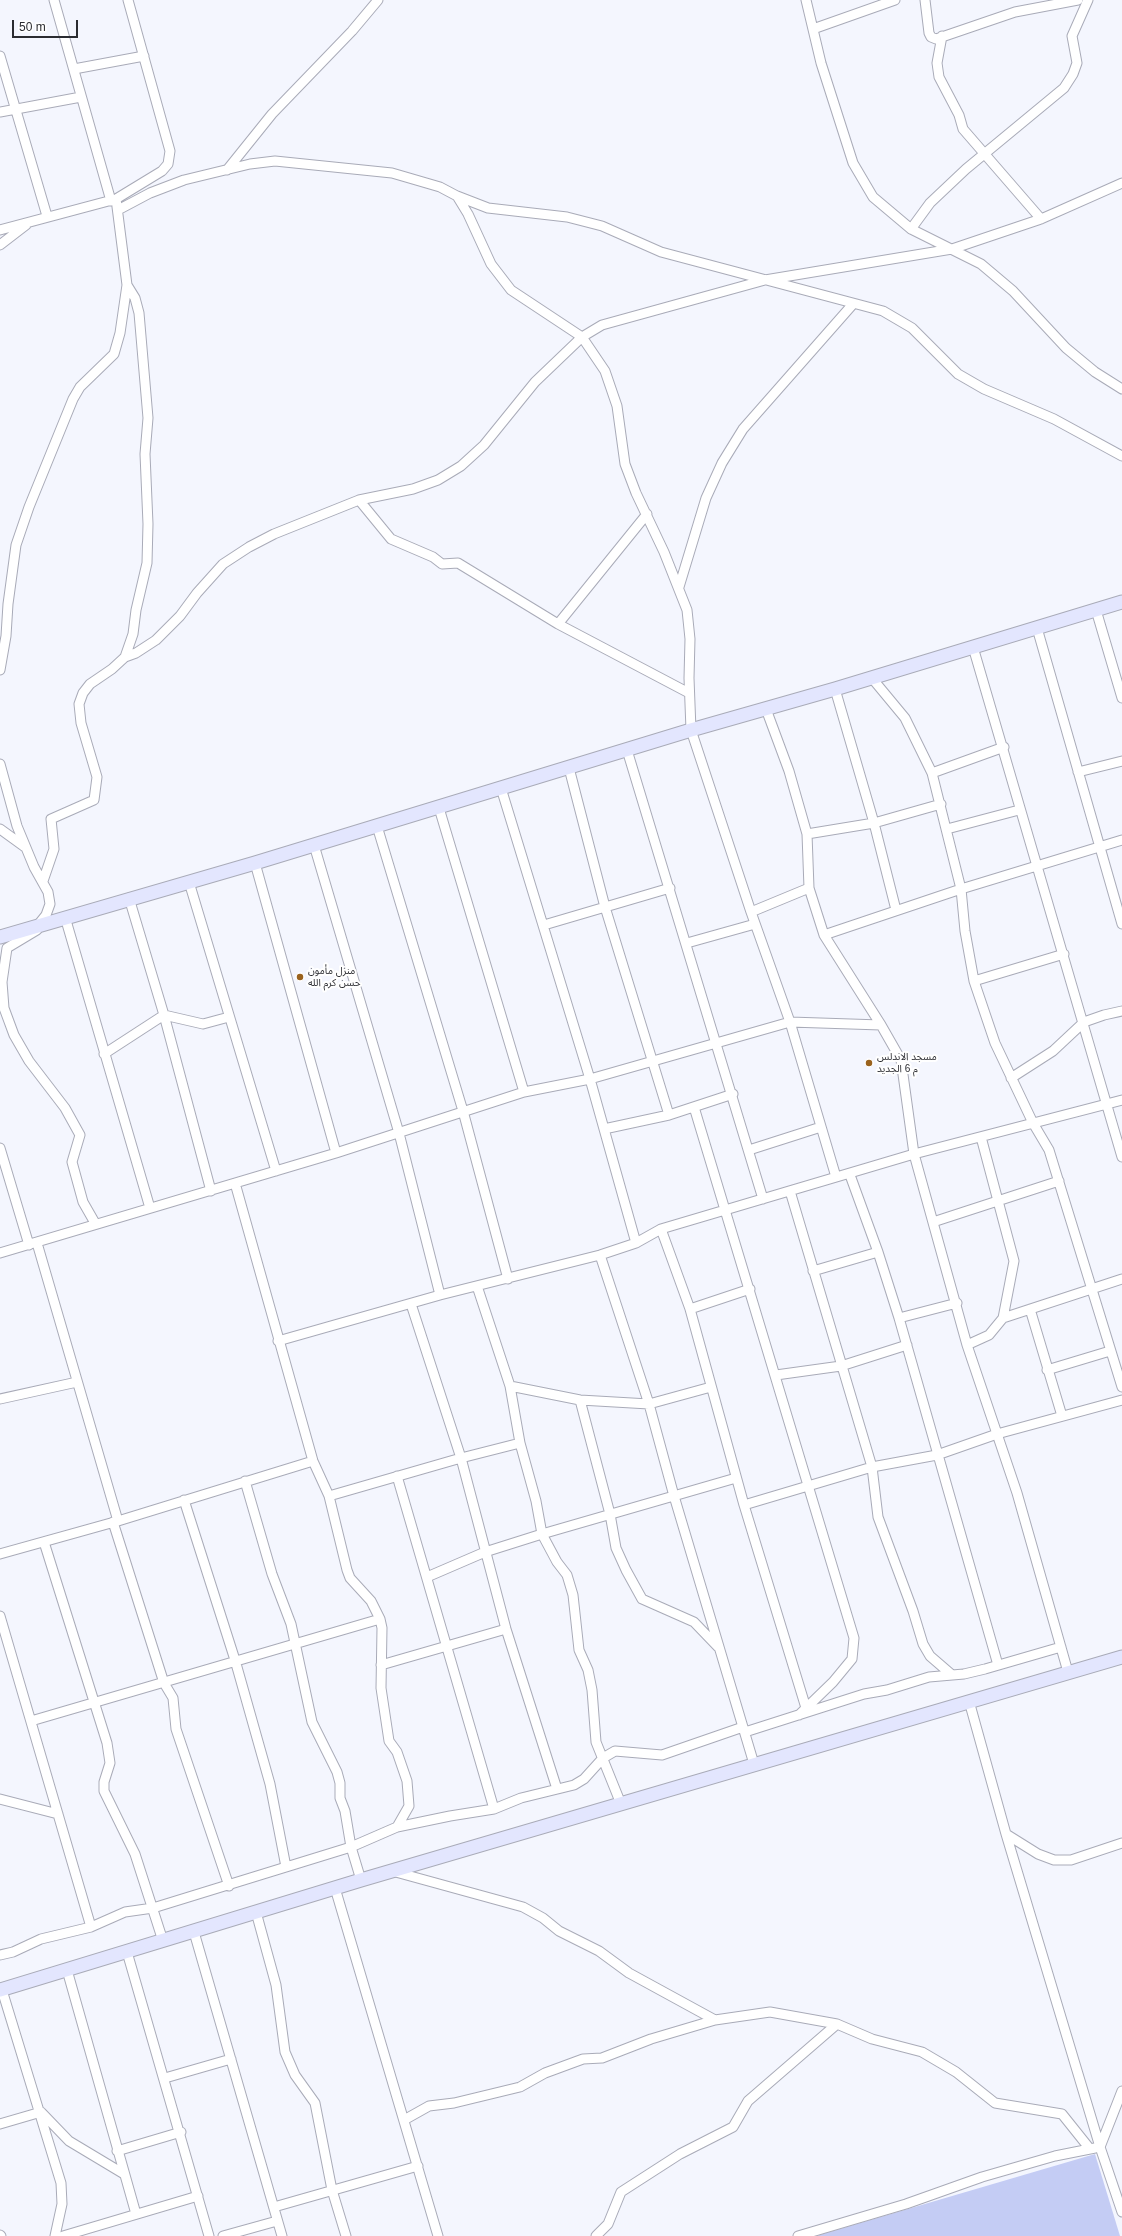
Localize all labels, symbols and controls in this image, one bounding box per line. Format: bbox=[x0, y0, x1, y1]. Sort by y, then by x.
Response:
scale bar bbox=[14, 12, 80, 38]
text: 50 m bbox=[19, 20, 46, 34]
place label: منزل مأمون حسن كرم الله bbox=[308, 965, 361, 988]
marker: منزل مأمون حسن كرم الله bbox=[295, 972, 305, 982]
place label: مسجد الاندلس م 6 الجديد bbox=[877, 1051, 937, 1074]
marker: مسجد الاندلس م 6 الجديد bbox=[864, 1058, 874, 1068]

